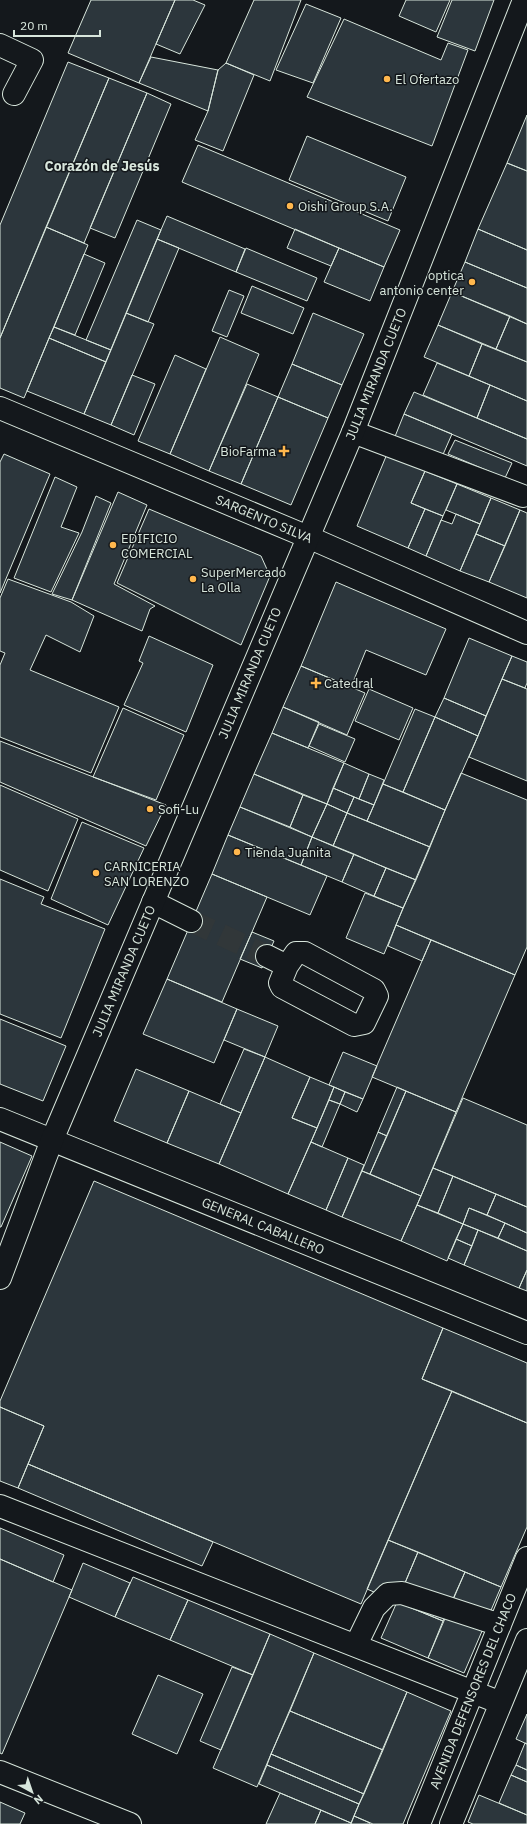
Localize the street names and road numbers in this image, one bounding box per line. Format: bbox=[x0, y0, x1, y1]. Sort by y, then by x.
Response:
street label: JULIA MIRANDA CUETO bbox=[342, 305, 410, 443]
street label: SARGENTO SILVA bbox=[213, 491, 316, 547]
street label: JULIA MIRANDA CUETO bbox=[215, 605, 285, 741]
street label: JULIA MIRANDA CUETO bbox=[89, 903, 159, 1039]
street label: GENERAL CABALLERO bbox=[199, 1194, 327, 1258]
street label: AVENIDA DEFENSORES DEL CHACO bbox=[426, 1591, 520, 1791]

